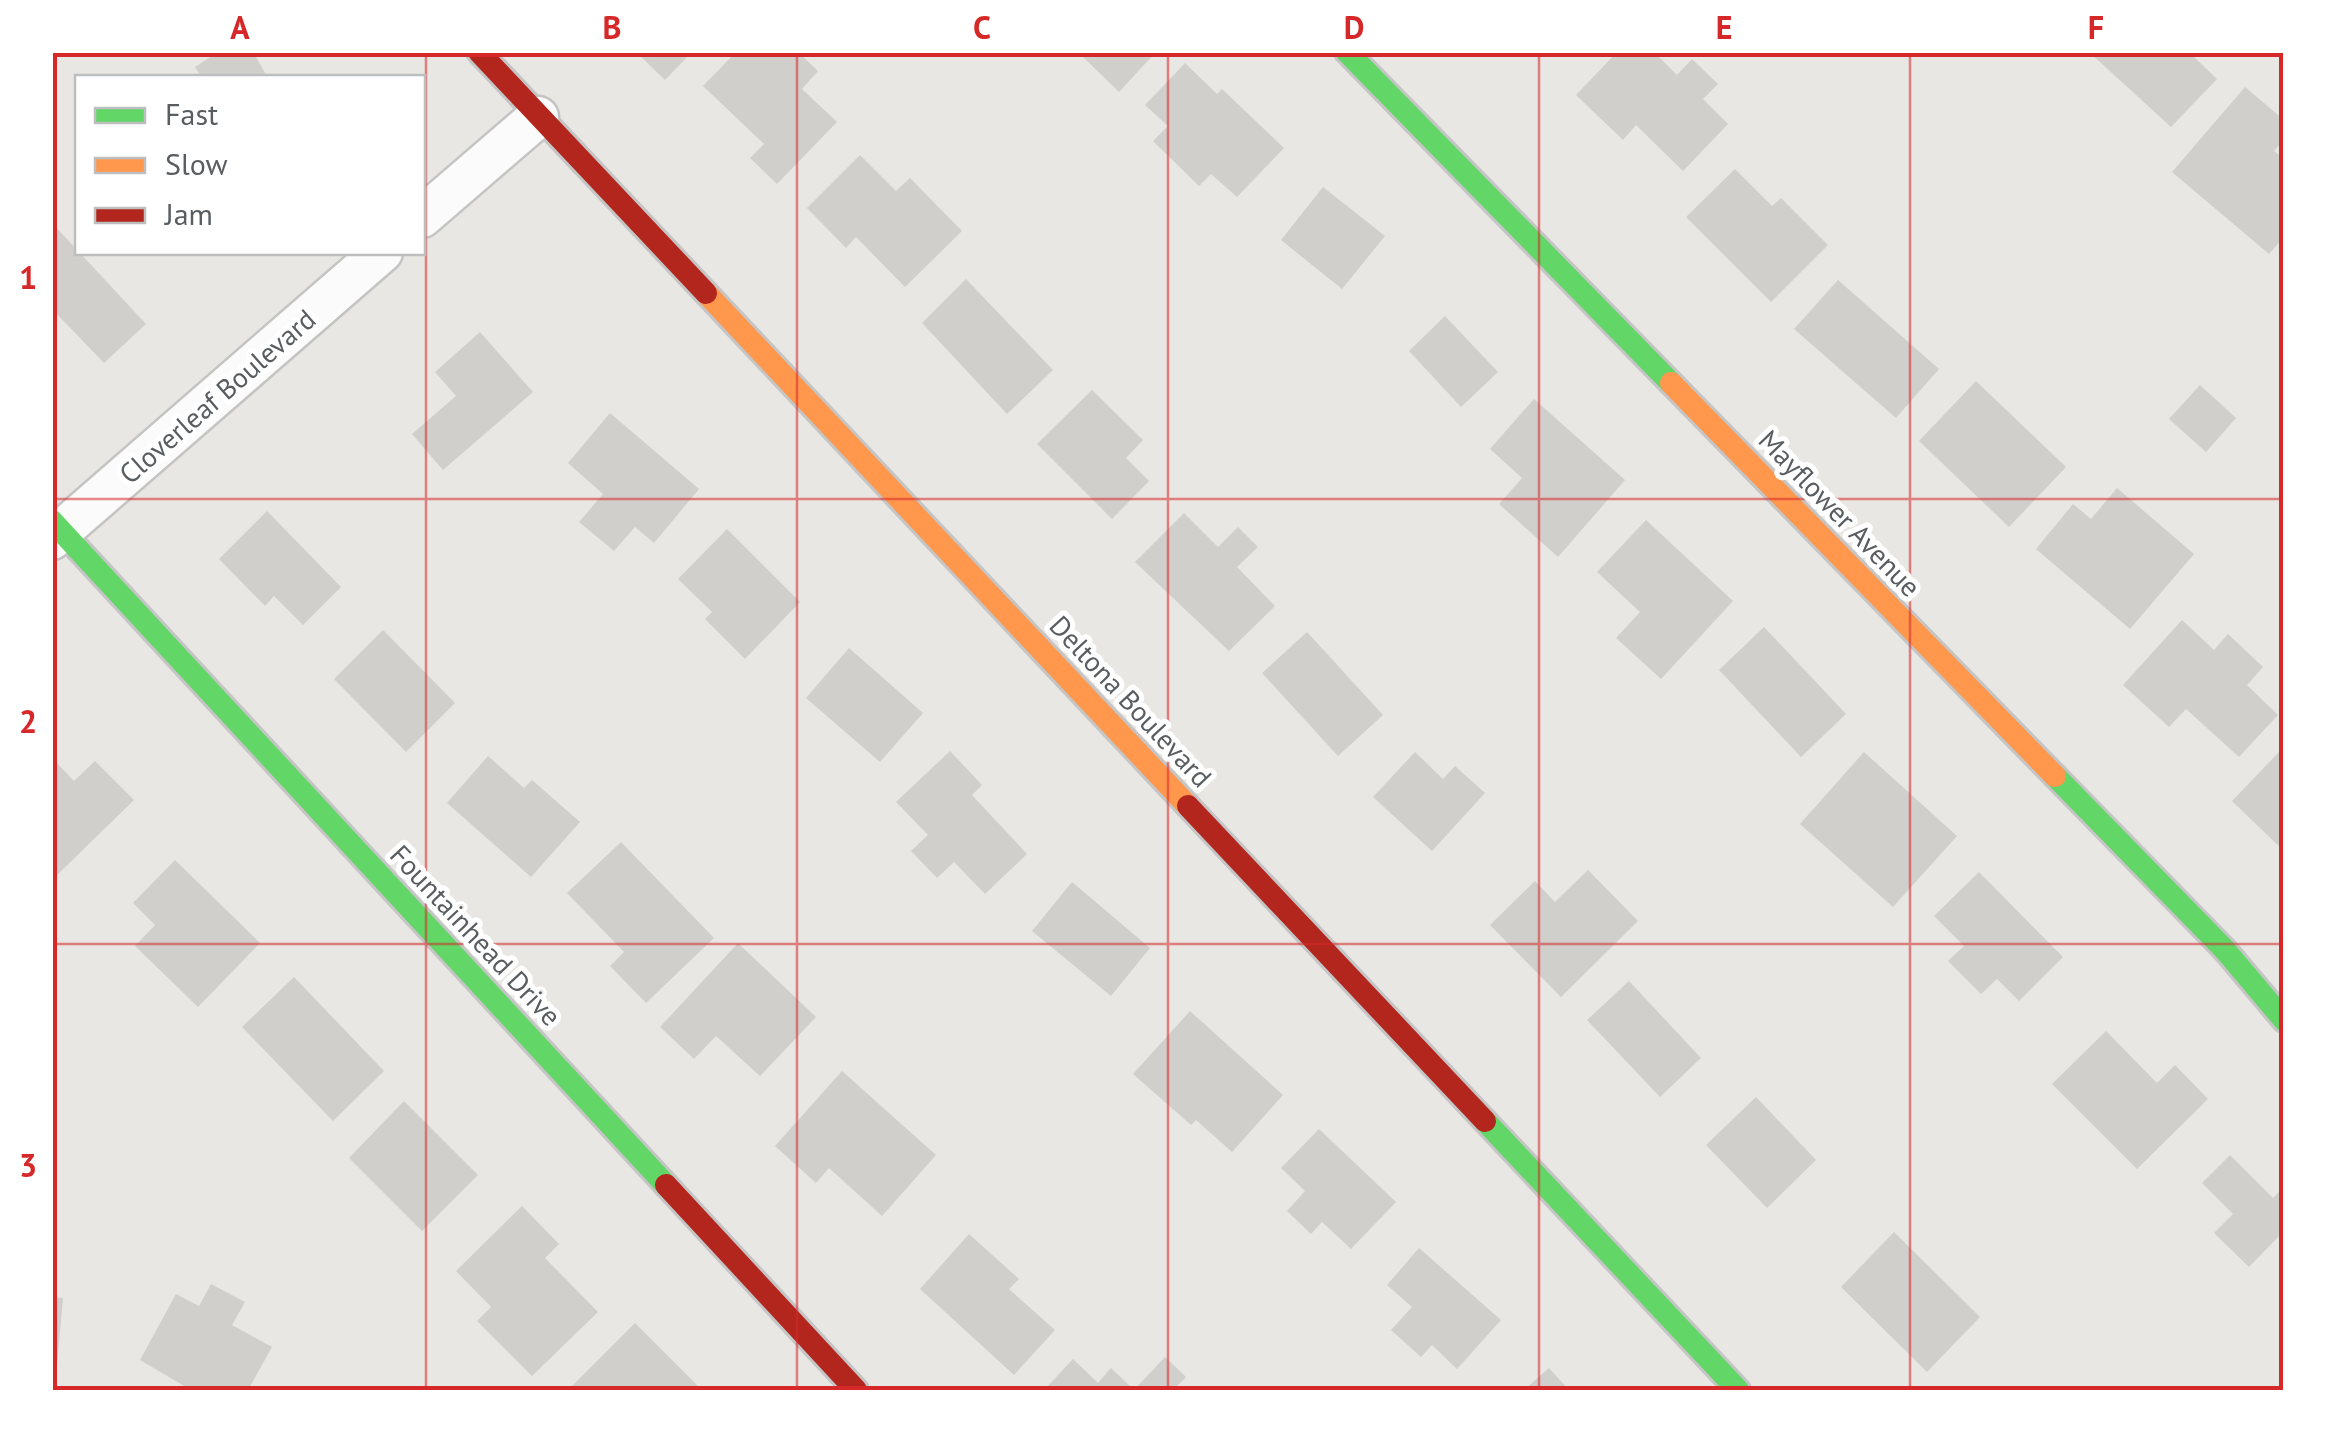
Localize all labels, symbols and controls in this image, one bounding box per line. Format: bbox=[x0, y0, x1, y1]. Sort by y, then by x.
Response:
text: A bbox=[230, 6, 250, 48]
text: B bbox=[603, 6, 621, 48]
text: C bbox=[973, 6, 991, 48]
text: D bbox=[1344, 6, 1364, 48]
text: E bbox=[1716, 6, 1732, 48]
text: F bbox=[2088, 6, 2104, 48]
legend bbox=[75, 75, 425, 255]
text: Fast bbox=[165, 94, 218, 133]
text: Slow bbox=[165, 144, 228, 183]
text: Jam bbox=[163, 194, 213, 233]
text: 1 bbox=[19, 256, 37, 298]
street label: Cloverleaf Boulevard bbox=[111, 300, 323, 492]
street label: Mayflower Avenue bbox=[1751, 422, 1929, 604]
street label: Deltona Boulevard bbox=[1042, 607, 1220, 795]
text: 2 bbox=[19, 700, 37, 742]
street label: Fountainhead Drive bbox=[382, 837, 570, 1033]
text: 3 bbox=[19, 1144, 37, 1186]

